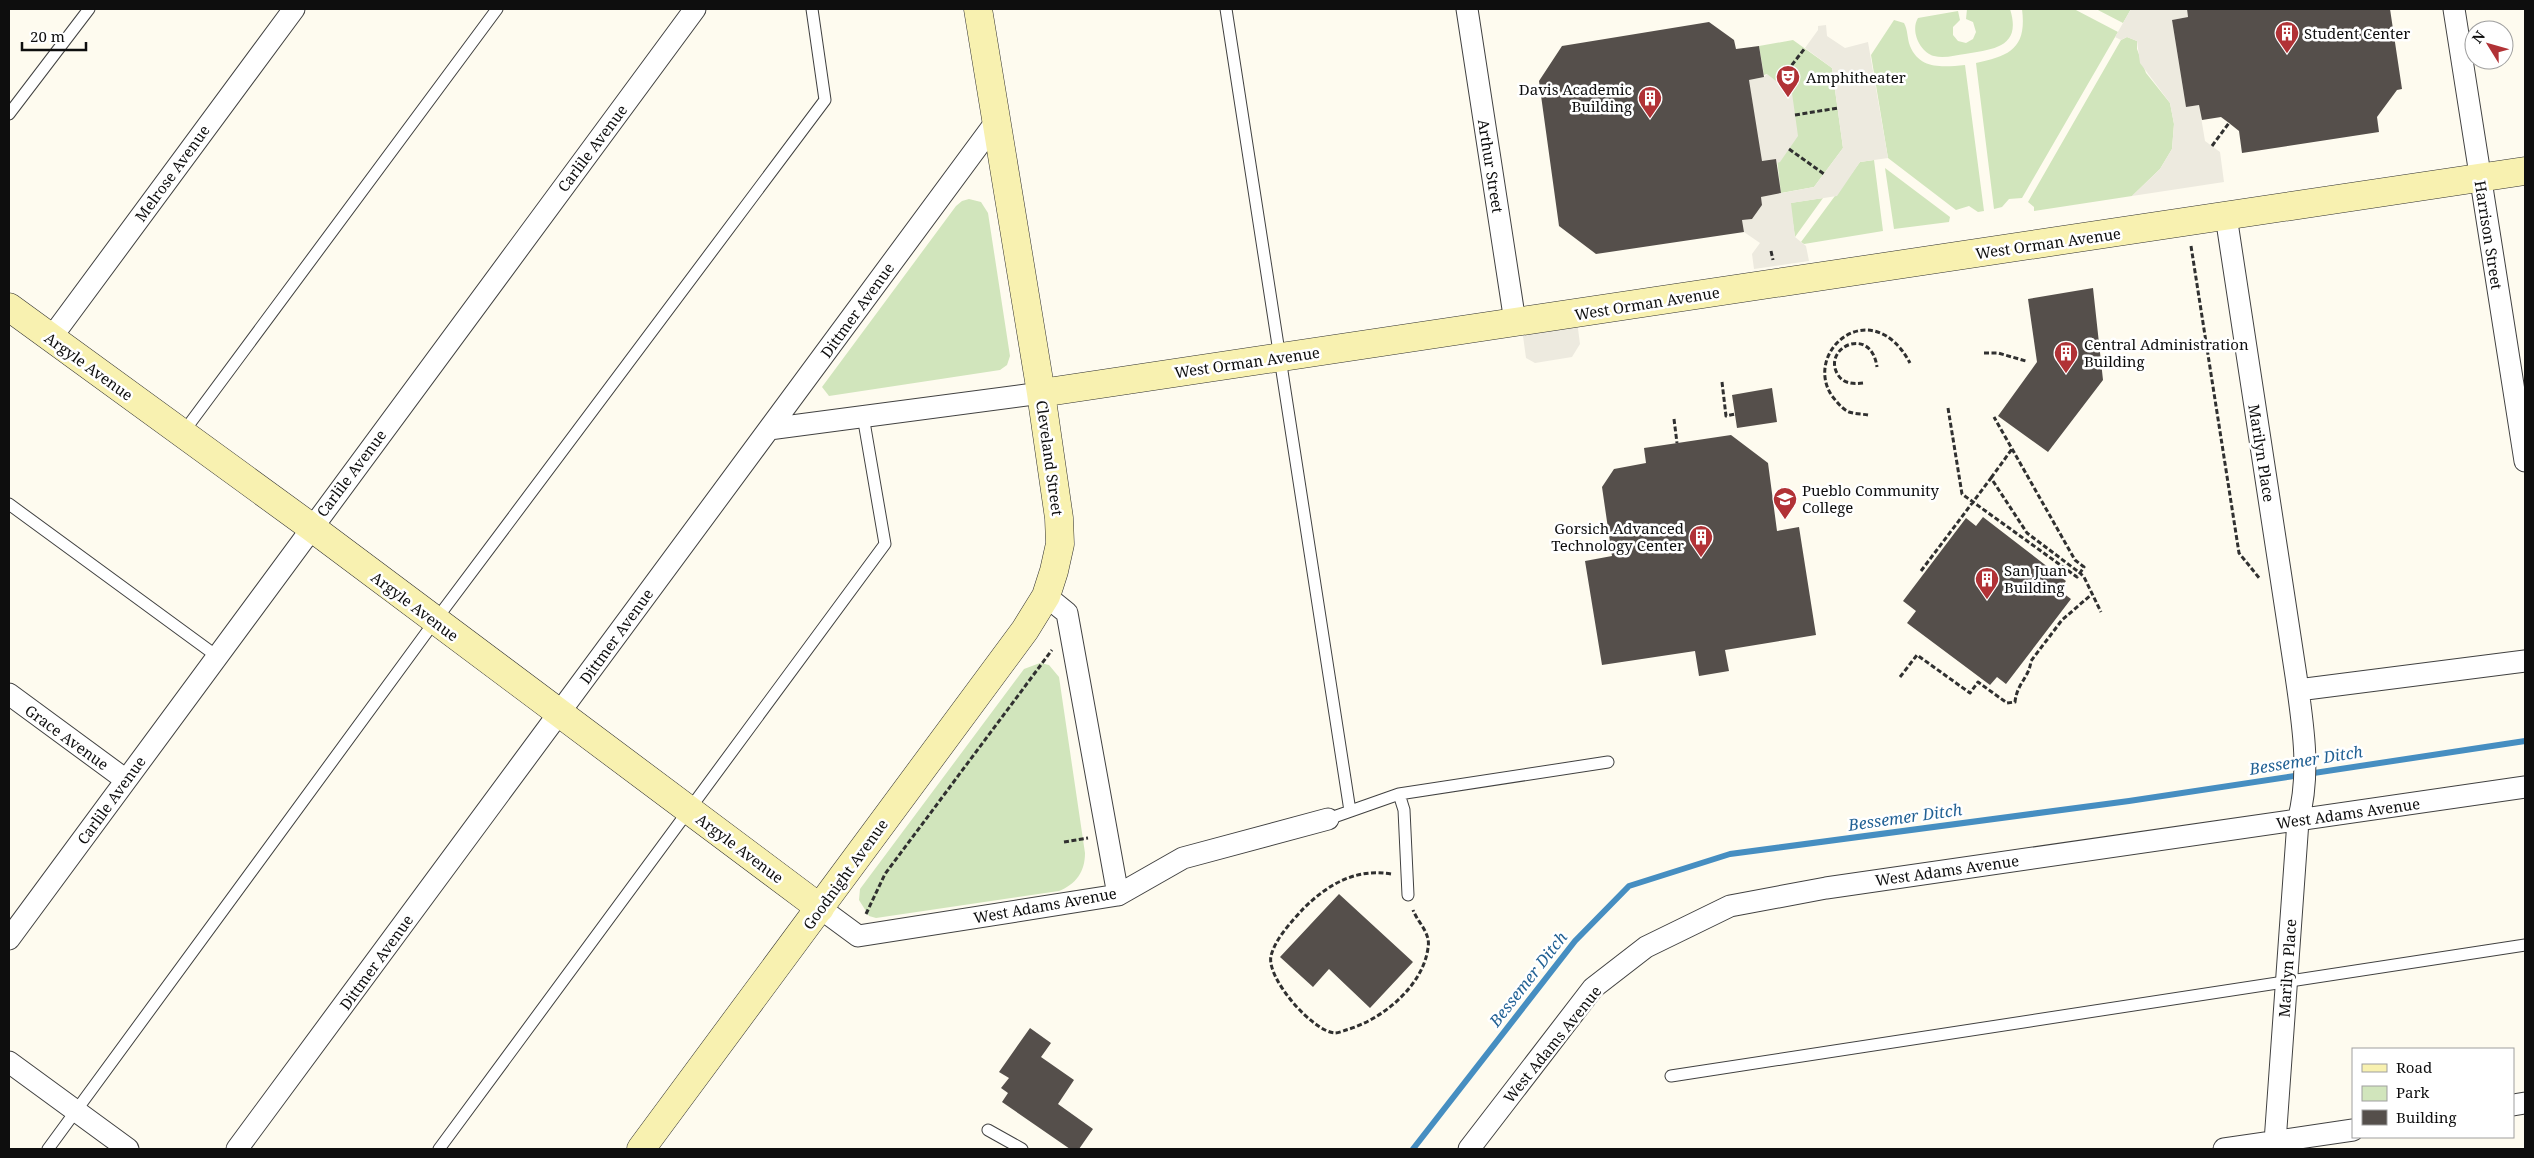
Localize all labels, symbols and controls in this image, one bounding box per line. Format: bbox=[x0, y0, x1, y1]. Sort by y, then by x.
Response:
scale bar bbox=[22, 20, 86, 52]
building icon: Student Center bbox=[2274, 20, 2300, 54]
north arrow bbox=[2464, 20, 2514, 70]
place label: Student Center bbox=[2304, 23, 2410, 43]
text: 20 m bbox=[30, 26, 65, 46]
text: N bbox=[2467, 27, 2489, 47]
theatre icon: Amphitheater bbox=[1775, 64, 1801, 98]
place label: Amphitheater bbox=[1806, 67, 1906, 87]
place label: Davis Academic Building bbox=[1519, 79, 1632, 116]
building icon: Davis Academic Building bbox=[1637, 85, 1663, 119]
street label: Carlile Avenue bbox=[553, 100, 631, 196]
street label: Arthur Street bbox=[1474, 118, 1508, 214]
street label: Melrose Avenue bbox=[130, 121, 214, 225]
street label: Harrison Street bbox=[2471, 179, 2507, 291]
street label: West Orman Avenue bbox=[1974, 223, 2122, 263]
street label: Dittmer Avenue bbox=[816, 258, 898, 362]
street label: West Orman Avenue bbox=[1573, 282, 1721, 324]
street label: Argyle Avenue bbox=[41, 327, 137, 405]
place label: Central Administration Building bbox=[2084, 334, 2249, 371]
building icon: Central Administration Building bbox=[2053, 340, 2079, 374]
street label: West Orman Avenue bbox=[1173, 342, 1321, 382]
street label: Cleveland Street bbox=[1032, 399, 1068, 517]
street label: Marilyn Place bbox=[2244, 403, 2280, 503]
street label: Carlile Avenue bbox=[312, 425, 390, 521]
place label: Pueblo Community College bbox=[1802, 480, 1940, 517]
school or university icon: Pueblo Community College bbox=[1772, 486, 1798, 520]
place label: Gorsich Advanced Technology Center bbox=[1551, 518, 1684, 555]
building icon: Gorsich Advanced Technology Center bbox=[1688, 524, 1714, 558]
place label: San Juan Building bbox=[2004, 560, 2068, 597]
building icon: San Juan Building bbox=[1974, 566, 2000, 600]
street label: Argyle Avenue bbox=[367, 567, 463, 645]
street label: Dittmer Avenue bbox=[575, 584, 657, 688]
street label: Grace Avenue bbox=[21, 700, 113, 774]
water label: Bessemer Ditch bbox=[2247, 740, 2365, 780]
street label: Carlile Avenue bbox=[72, 752, 150, 848]
street label: West Adams Avenue bbox=[2275, 793, 2421, 833]
water label: Bessemer Ditch bbox=[1846, 798, 1964, 836]
street label: Argyle Avenue bbox=[692, 809, 788, 887]
street label: Goodnight Avenue bbox=[798, 815, 892, 933]
street label: West Adams Avenue bbox=[1874, 850, 2020, 890]
street label: West Adams Avenue bbox=[972, 883, 1118, 927]
street label: Dittmer Avenue bbox=[335, 910, 417, 1014]
street label: Marilyn Place bbox=[2274, 918, 2300, 1018]
water label: Bessemer Ditch bbox=[1483, 927, 1572, 1032]
street label: West Adams Avenue bbox=[1499, 981, 1605, 1107]
legend bbox=[2352, 1048, 2514, 1138]
text: Road bbox=[2396, 1057, 2432, 1077]
text: Park bbox=[2396, 1082, 2430, 1102]
text: Building bbox=[2396, 1107, 2457, 1127]

